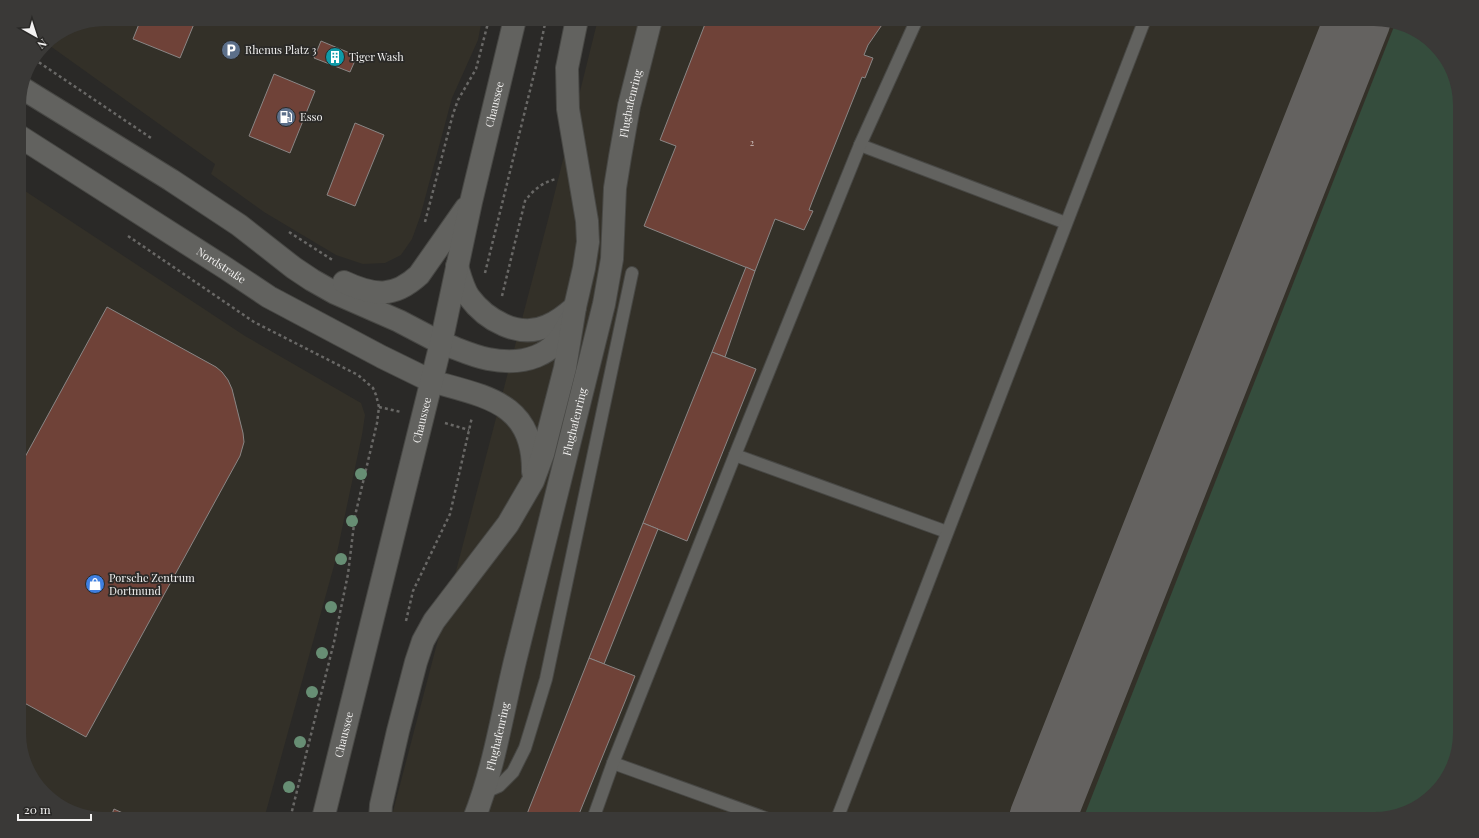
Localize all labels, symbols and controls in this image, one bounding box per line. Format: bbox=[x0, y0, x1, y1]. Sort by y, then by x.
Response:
north arrow bbox=[16, 16, 56, 56]
text: N bbox=[35, 36, 50, 53]
parking icon: Rhenus Platz 3 bbox=[220, 39, 242, 61]
place label: Rhenus Platz 3 bbox=[245, 42, 317, 57]
building icon: Tiger Wash bbox=[324, 46, 346, 68]
place label: Tiger Wash bbox=[349, 49, 404, 64]
street label: Flughafenring bbox=[616, 68, 645, 139]
street label: Chaussee bbox=[481, 79, 507, 129]
fuel station icon: Esso bbox=[275, 106, 297, 128]
place label: Esso bbox=[300, 109, 323, 124]
house number: 2 bbox=[750, 136, 754, 148]
street label: Nordstraße bbox=[194, 243, 249, 287]
street label: Flughafenring bbox=[559, 386, 590, 457]
street label: Chaussee bbox=[408, 395, 434, 445]
place label: Porsche Zentrum Dortmund bbox=[109, 570, 195, 598]
shop icon: Porsche Zentrum Dortmund bbox=[84, 573, 106, 595]
street label: Flughafenring bbox=[482, 701, 513, 772]
street label: Chaussee bbox=[331, 709, 356, 759]
scale bar bbox=[18, 796, 91, 822]
text: 20 m bbox=[24, 801, 51, 817]

